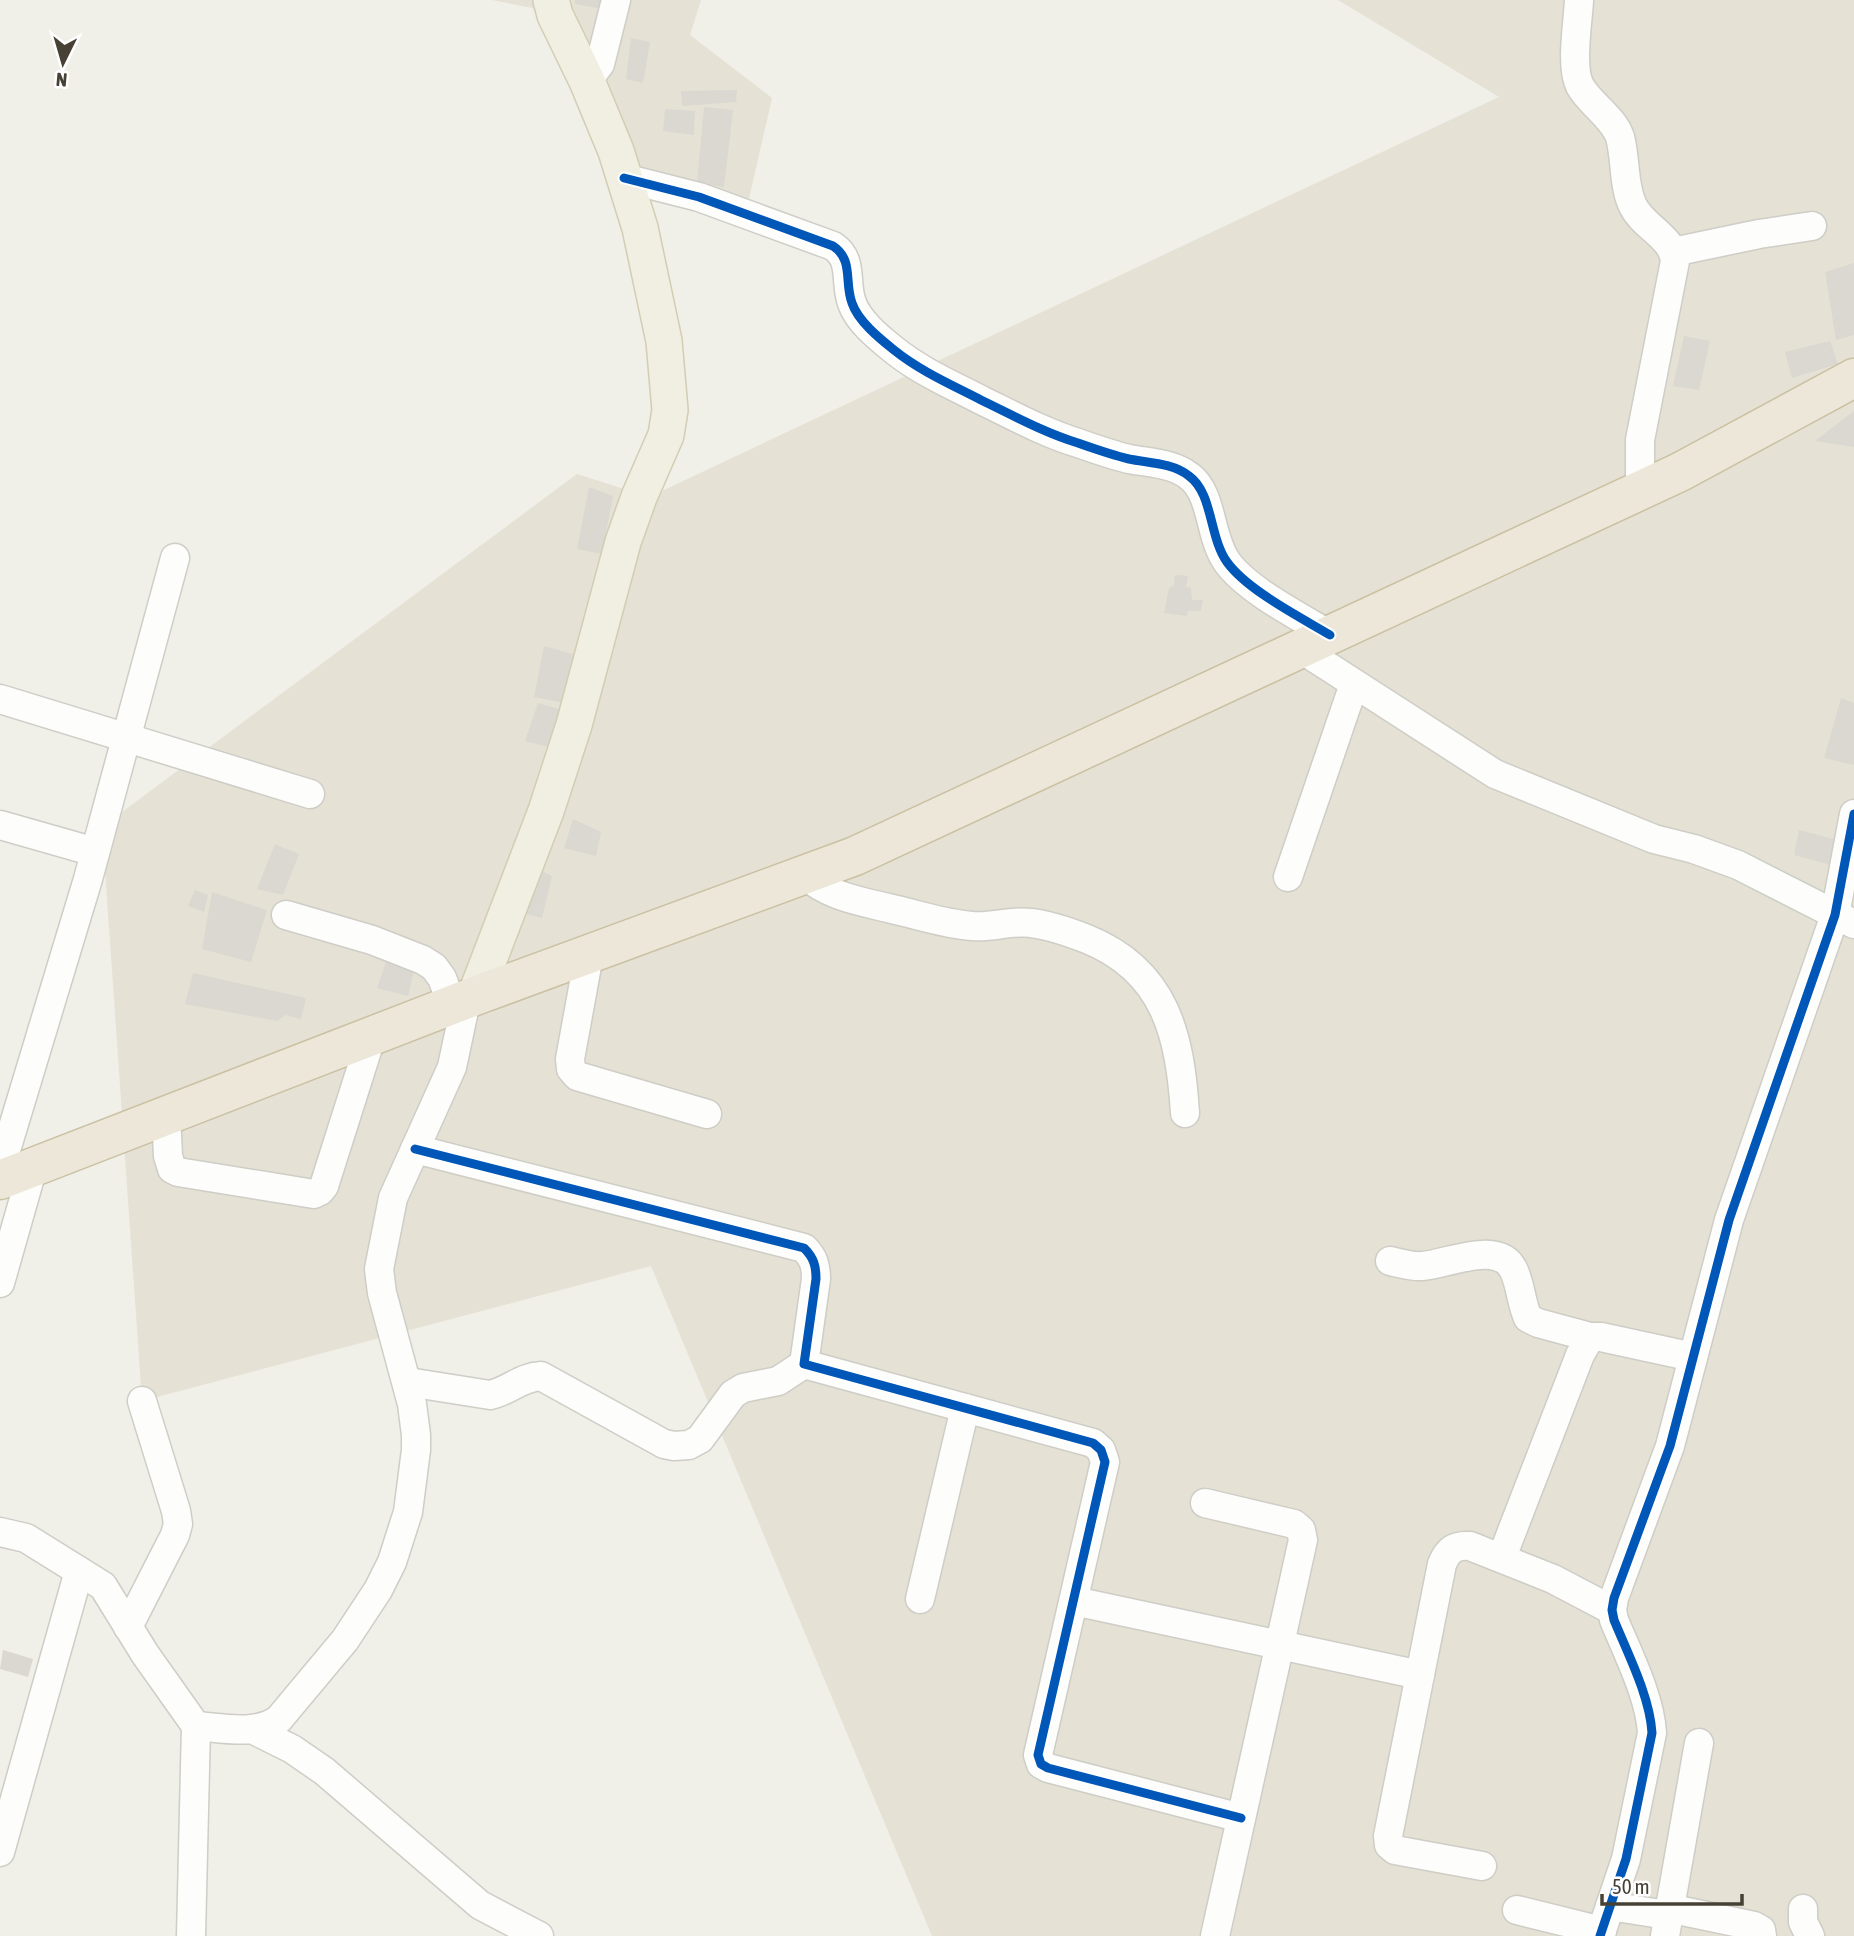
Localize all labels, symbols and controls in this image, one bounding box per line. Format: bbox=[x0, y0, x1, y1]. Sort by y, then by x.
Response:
north arrow bbox=[28, 28, 98, 98]
text: N bbox=[55, 68, 68, 91]
scale bar bbox=[1602, 1862, 1742, 1906]
text: 50 m bbox=[1612, 1874, 1650, 1898]

